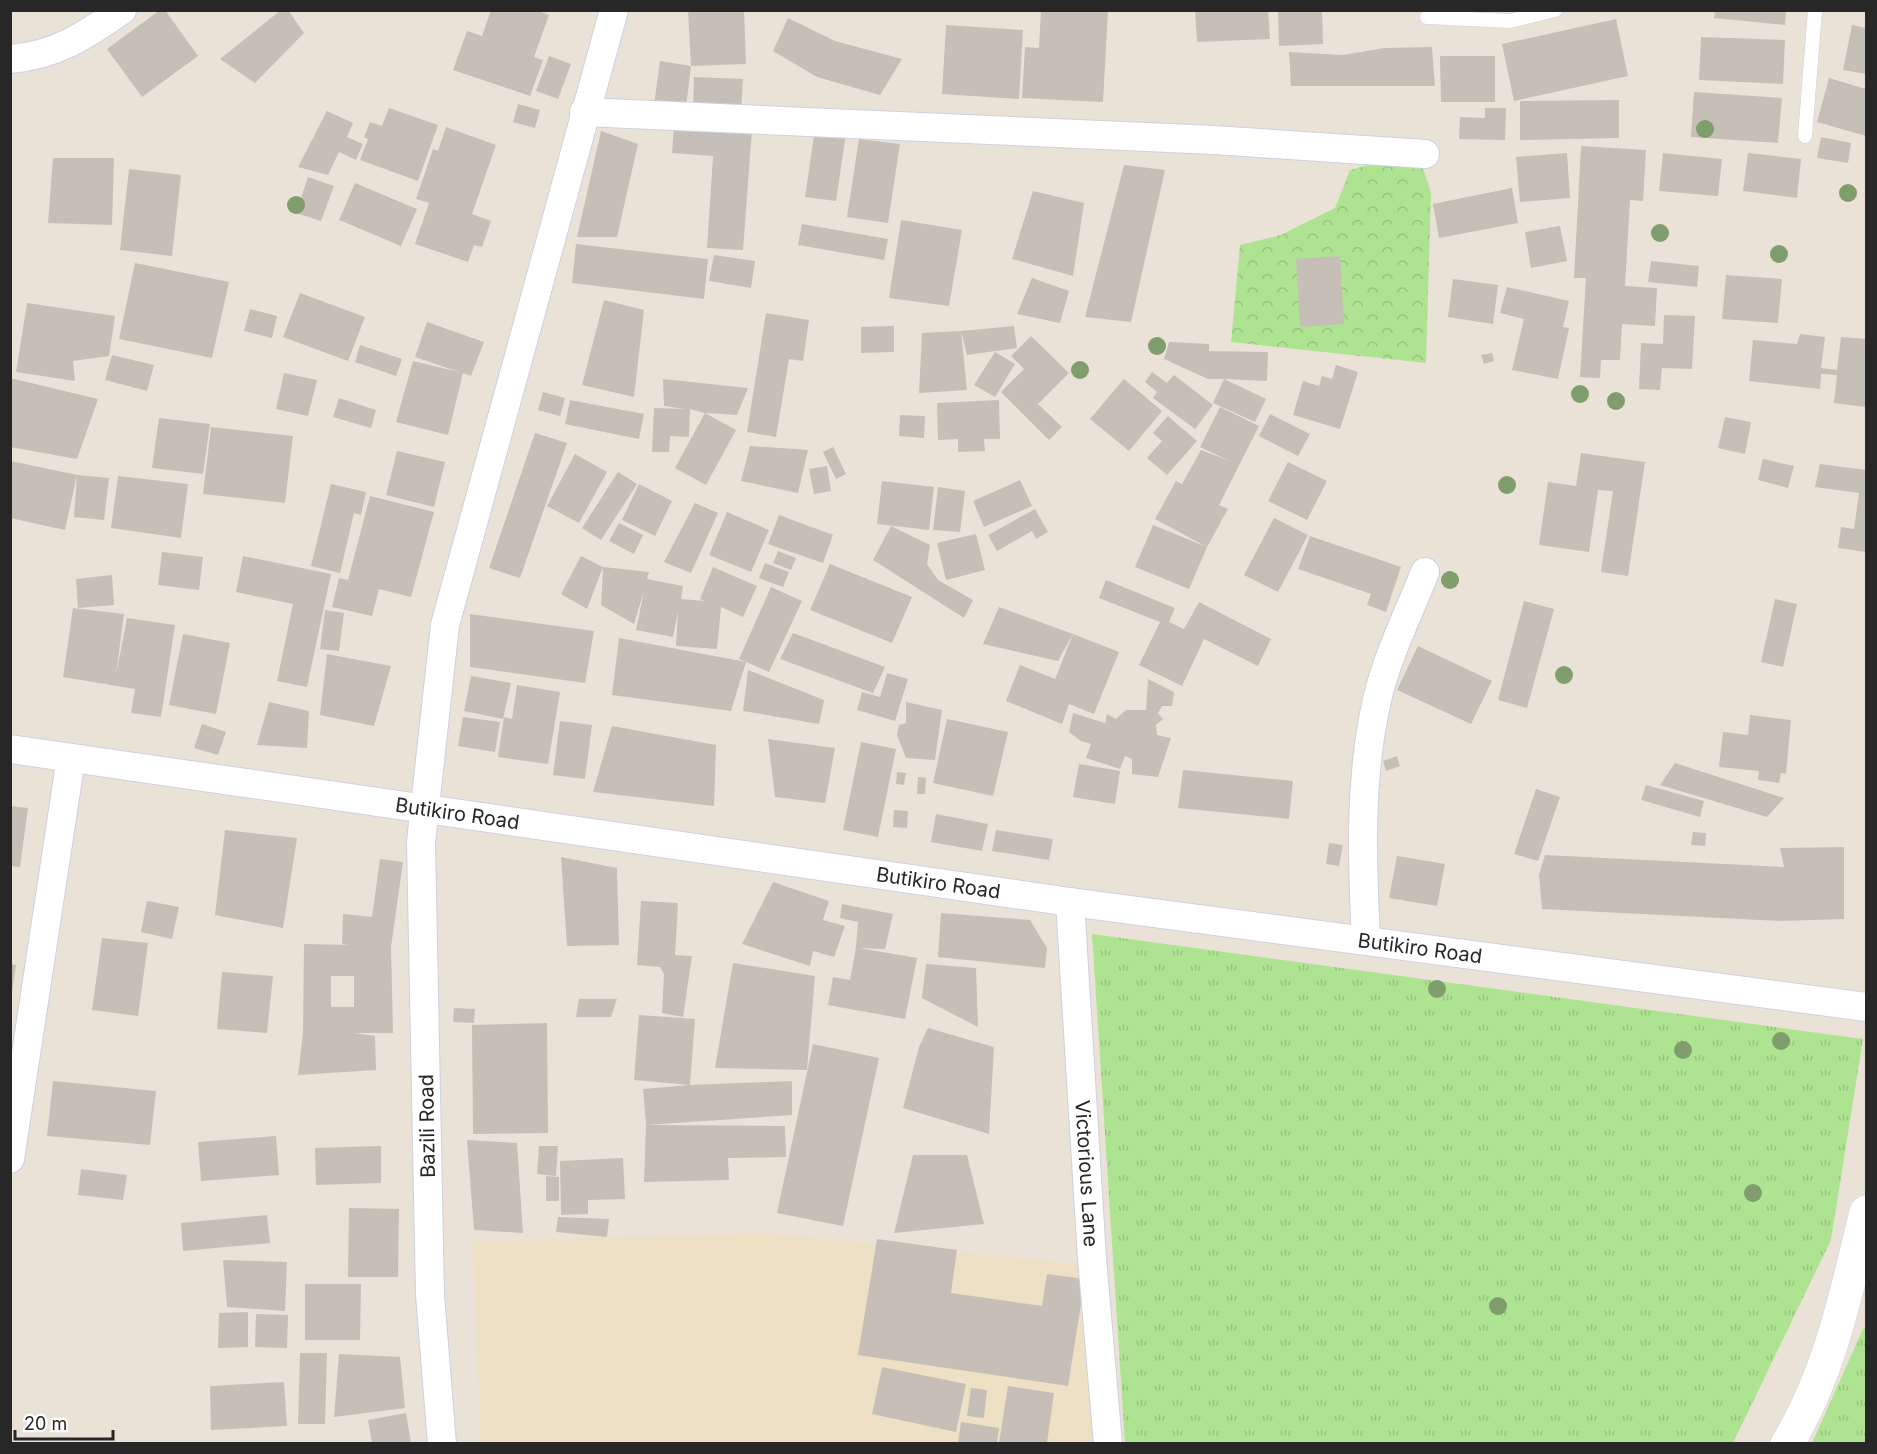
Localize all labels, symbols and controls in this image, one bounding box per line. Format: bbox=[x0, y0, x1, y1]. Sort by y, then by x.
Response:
street label: Butikiro Road bbox=[394, 793, 521, 834]
street label: Butikiro Road bbox=[875, 862, 1002, 904]
street label: Butikiro Road bbox=[1356, 928, 1484, 968]
street label: Bazili Road bbox=[414, 1074, 440, 1178]
street label: Victorious Lane bbox=[1070, 1099, 1103, 1248]
scale bar bbox=[15, 1403, 112, 1441]
text: 20 m bbox=[24, 1413, 67, 1434]

